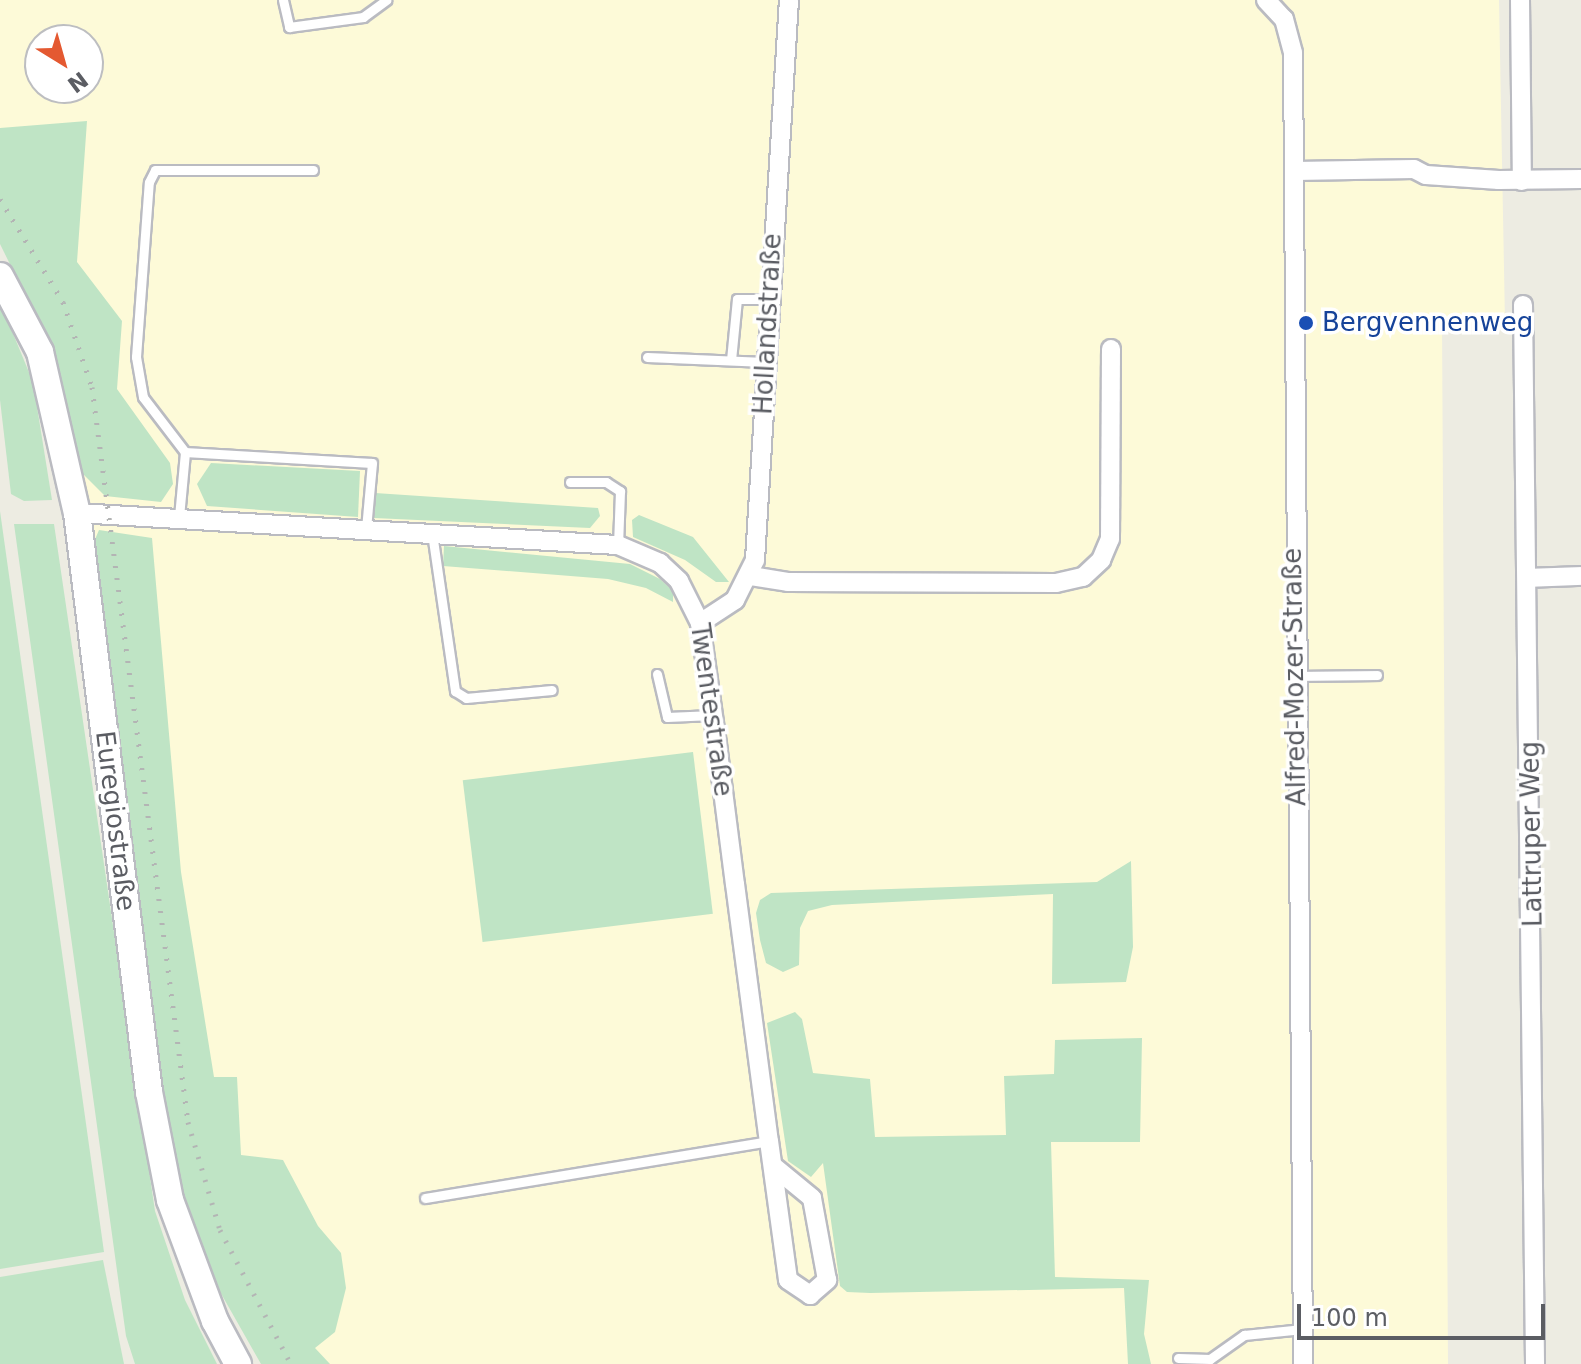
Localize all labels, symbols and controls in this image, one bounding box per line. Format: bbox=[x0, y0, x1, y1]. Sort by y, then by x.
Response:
north arrow bbox=[24, 24, 104, 104]
text: N bbox=[63, 66, 92, 97]
street label: Hollandstraße bbox=[748, 233, 788, 415]
place label: Bergvennenweg bbox=[1322, 307, 1533, 339]
marker: Bergvennenweg bbox=[1297, 314, 1315, 332]
street label: Alfred-Mozer-Straße bbox=[1277, 548, 1313, 806]
street label: Twentestraße bbox=[683, 622, 739, 798]
street label: Euregiostraße bbox=[88, 729, 142, 913]
street label: Lattruper Weg bbox=[1515, 741, 1549, 927]
scale bar bbox=[1301, 1288, 1549, 1338]
text: 100 m bbox=[1311, 1304, 1388, 1332]

